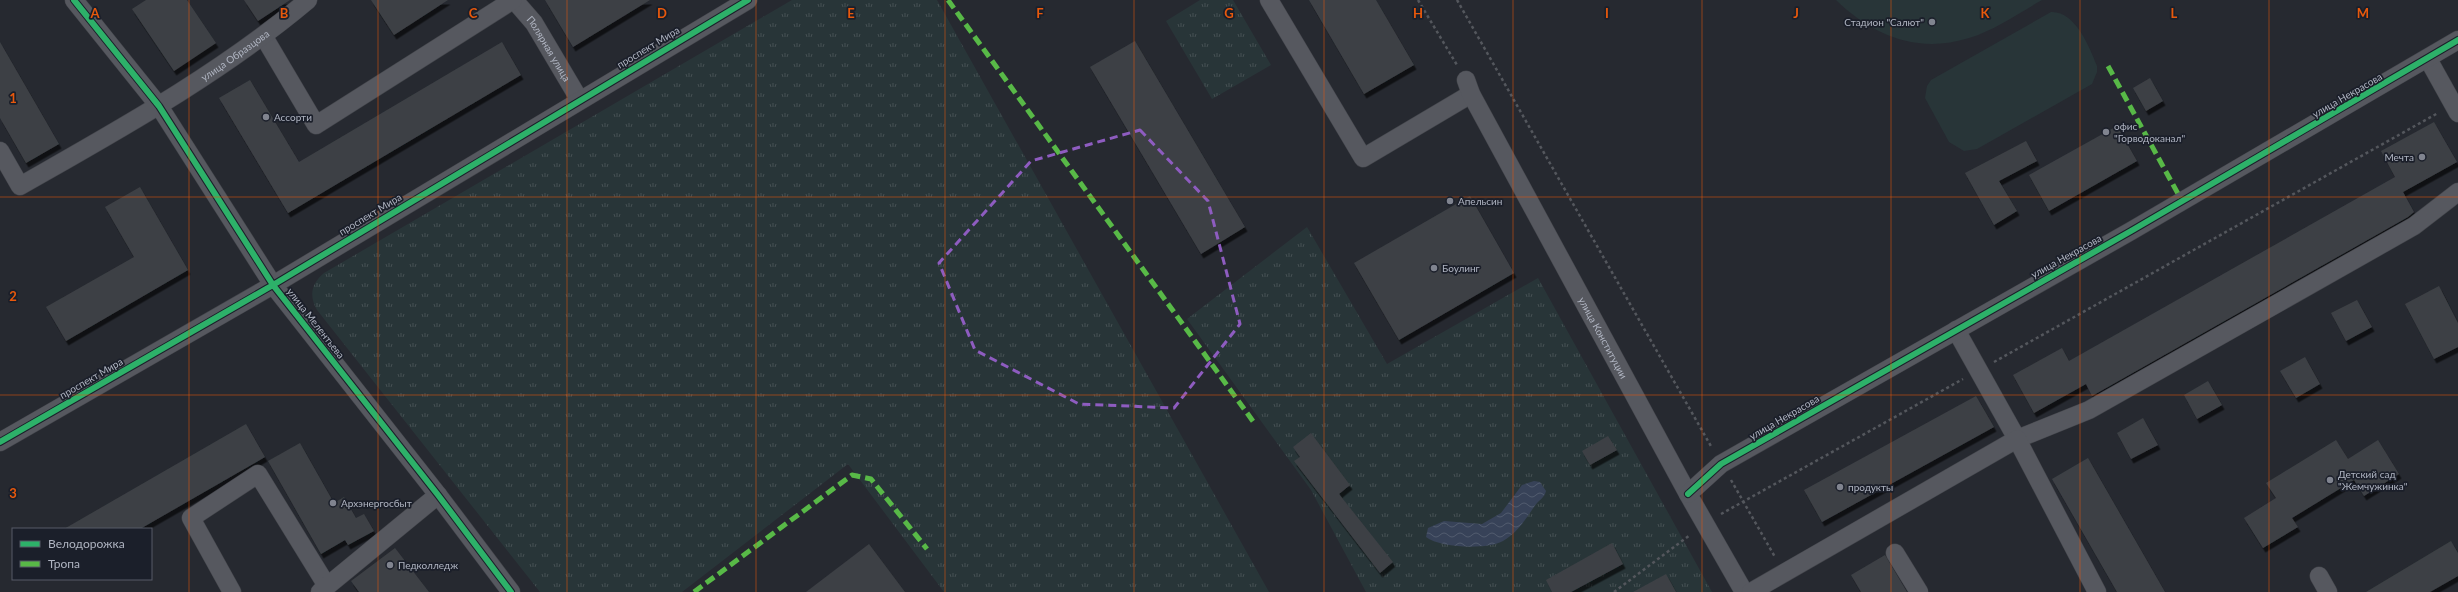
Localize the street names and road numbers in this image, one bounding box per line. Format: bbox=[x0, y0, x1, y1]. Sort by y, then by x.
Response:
street label: Полярная улица bbox=[524, 13, 573, 84]
street label: проспект Мира bbox=[615, 24, 682, 70]
street label: улица Образцова bbox=[199, 27, 271, 83]
street label: улица Некрасова bbox=[2310, 70, 2384, 120]
street label: проспект Мира bbox=[337, 191, 404, 237]
street label: улица Некрасова bbox=[2029, 232, 2103, 280]
street label: улица Мелентьева bbox=[285, 285, 347, 361]
street label: улица Конституции bbox=[1576, 295, 1630, 381]
street label: проспект Мира bbox=[57, 355, 125, 401]
street label: улица Некрасова bbox=[1747, 392, 1821, 442]

